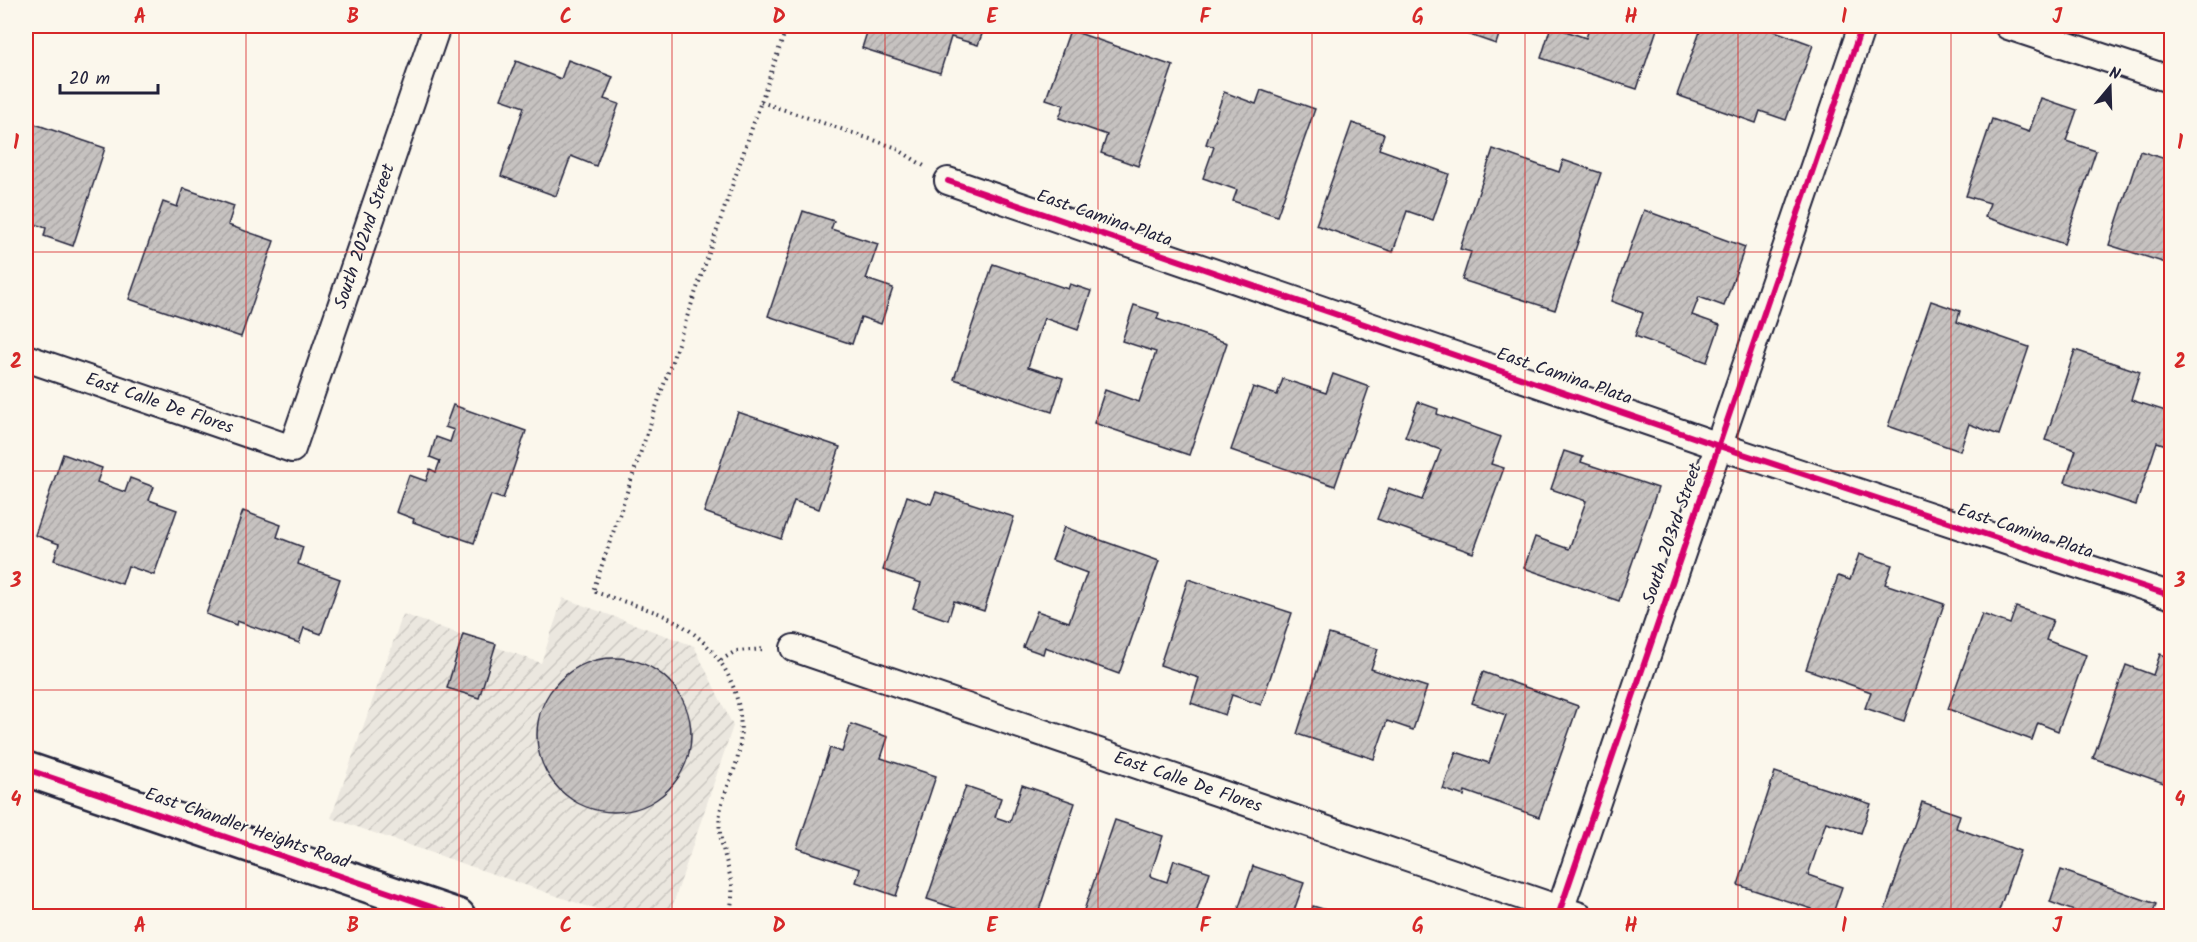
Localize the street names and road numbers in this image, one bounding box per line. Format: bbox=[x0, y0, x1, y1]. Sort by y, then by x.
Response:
street label: South 202nd Street bbox=[327, 159, 404, 313]
street label: East Camina Plata bbox=[1032, 182, 1176, 256]
street label: East Camina Plata bbox=[1492, 340, 1636, 414]
street label: East Calle De Flores bbox=[81, 365, 238, 443]
street label: South 203rd Street bbox=[1635, 458, 1711, 609]
street label: East Camina Plata bbox=[1953, 496, 2097, 568]
street label: East Calle De Flores bbox=[1110, 744, 1266, 821]
street label: East Chandler Heights Road bbox=[141, 780, 354, 878]

